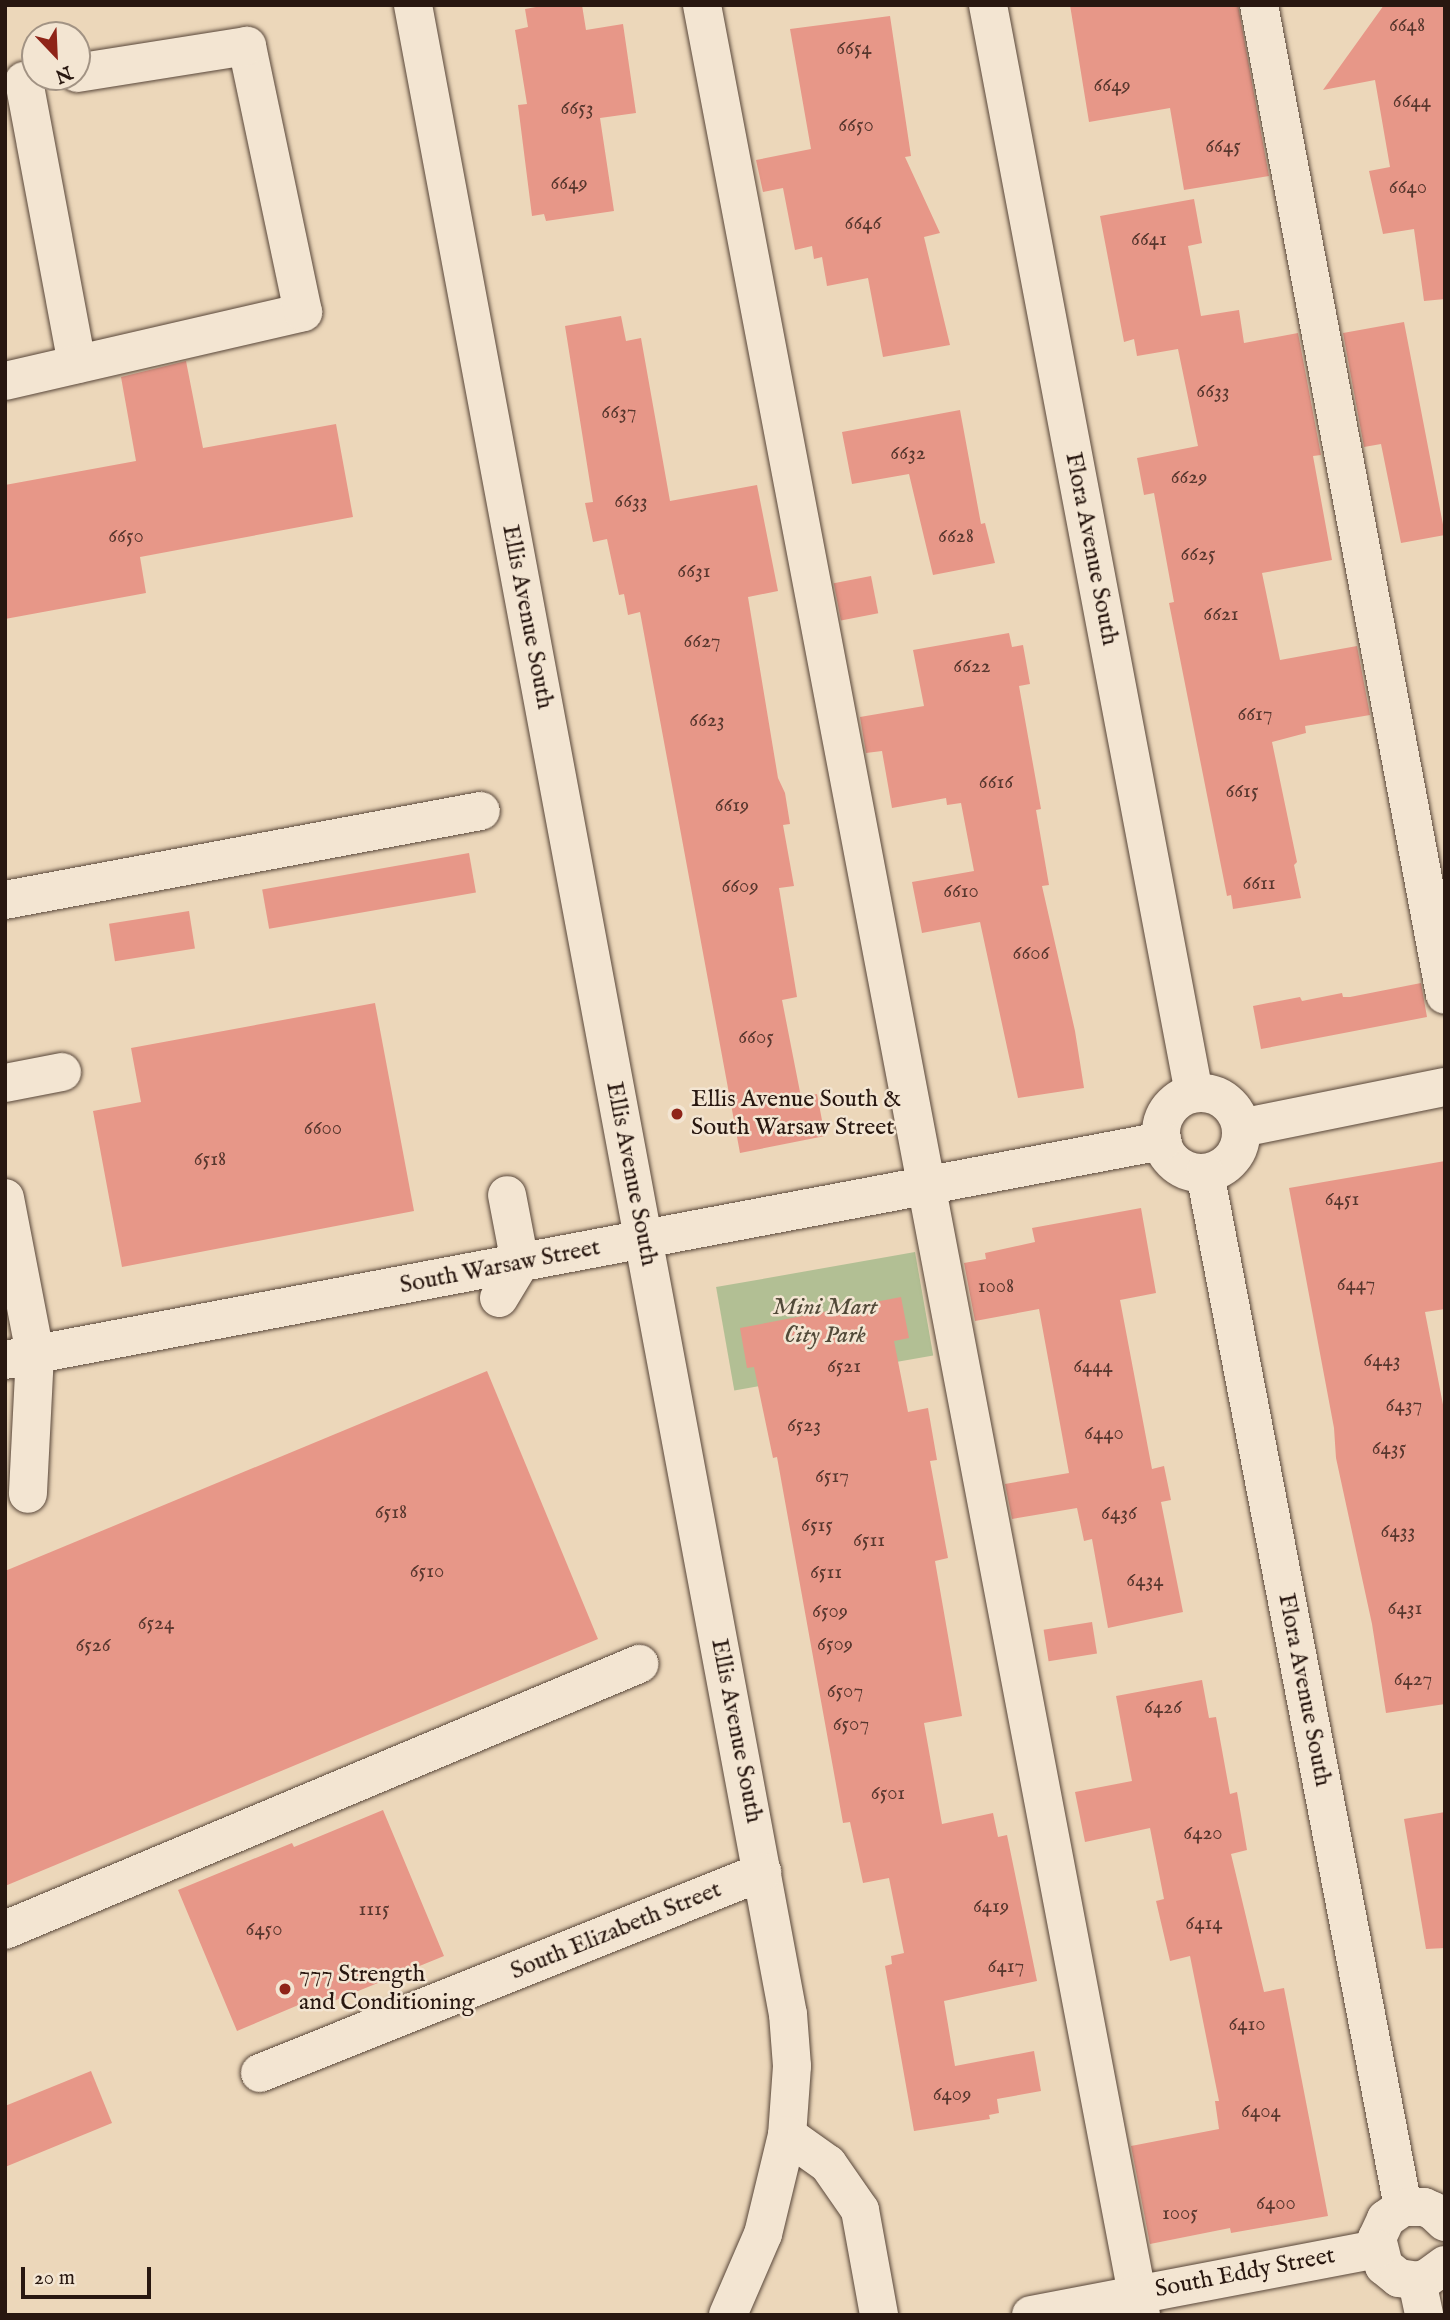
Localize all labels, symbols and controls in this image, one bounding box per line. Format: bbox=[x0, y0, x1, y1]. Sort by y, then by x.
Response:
house number: 6648 bbox=[1389, 13, 1425, 39]
north arrow bbox=[21, 21, 91, 91]
house number: 6654 bbox=[836, 36, 872, 62]
text: N bbox=[51, 59, 76, 88]
house number: 6649 bbox=[1093, 73, 1131, 99]
house number: 6644 bbox=[1393, 89, 1431, 115]
house number: 6653 bbox=[560, 96, 594, 122]
house number: 6650 bbox=[838, 113, 874, 139]
house number: 6645 bbox=[1205, 134, 1241, 160]
house number: 6649 bbox=[550, 171, 588, 197]
house number: 6640 bbox=[1389, 175, 1427, 201]
house number: 6646 bbox=[845, 211, 881, 237]
house number: 6641 bbox=[1131, 227, 1167, 253]
house number: 6633 bbox=[1196, 379, 1230, 405]
house number: 6637 bbox=[601, 400, 637, 426]
house number: 6632 bbox=[890, 441, 926, 467]
street label: Flora Avenue South bbox=[1058, 450, 1124, 648]
house number: 6629 bbox=[1171, 465, 1207, 491]
house number: 6633 bbox=[614, 489, 648, 515]
street label: Ellis Avenue South bbox=[495, 522, 559, 712]
house number: 6650 bbox=[108, 524, 144, 550]
house number: 6628 bbox=[938, 524, 974, 550]
house number: 6625 bbox=[1180, 542, 1216, 568]
house number: 6631 bbox=[677, 559, 711, 585]
house number: 6621 bbox=[1203, 602, 1239, 628]
house number: 6627 bbox=[683, 629, 721, 655]
house number: 6622 bbox=[953, 654, 991, 680]
house number: 6617 bbox=[1237, 702, 1273, 728]
house number: 6623 bbox=[689, 708, 725, 734]
house number: 6616 bbox=[979, 770, 1013, 796]
house number: 6615 bbox=[1225, 779, 1259, 805]
house number: 6619 bbox=[715, 793, 749, 819]
house number: 6611 bbox=[1242, 871, 1276, 897]
house number: 6609 bbox=[721, 874, 759, 900]
house number: 6610 bbox=[943, 879, 979, 905]
house number: 6606 bbox=[1013, 941, 1049, 967]
house number: 6605 bbox=[738, 1025, 774, 1051]
street label: Ellis Avenue South bbox=[599, 1079, 663, 1269]
place label: Ellis Avenue South & South Warsaw Street bbox=[691, 1086, 901, 1142]
marker: Ellis Avenue South & South Warsaw Street bbox=[669, 1106, 685, 1122]
house number: 6600 bbox=[304, 1116, 342, 1142]
house number: 6518 bbox=[194, 1147, 226, 1173]
house number: 6451 bbox=[1325, 1187, 1359, 1213]
street label: South Warsaw Street bbox=[397, 1233, 603, 1301]
house number: 6447 bbox=[1337, 1272, 1375, 1298]
house number: 1008 bbox=[978, 1274, 1014, 1300]
park label: Mini Mart City Park bbox=[773, 1294, 877, 1350]
house number: 6443 bbox=[1363, 1348, 1401, 1374]
house number: 6521 bbox=[827, 1354, 861, 1380]
house number: 6444 bbox=[1073, 1354, 1113, 1380]
house number: 6437 bbox=[1386, 1393, 1422, 1419]
house number: 6523 bbox=[787, 1413, 821, 1439]
house number: 6440 bbox=[1084, 1421, 1124, 1447]
house number: 6435 bbox=[1372, 1436, 1406, 1462]
house number: 6517 bbox=[815, 1464, 849, 1490]
house number: 6518 bbox=[375, 1500, 407, 1526]
house number: 6436 bbox=[1101, 1501, 1137, 1527]
house number: 6515 bbox=[801, 1513, 833, 1539]
house number: 6433 bbox=[1381, 1519, 1415, 1545]
house number: 6511 bbox=[853, 1528, 885, 1554]
house number: 6510 bbox=[410, 1559, 444, 1585]
house number: 6511 bbox=[810, 1560, 842, 1586]
house number: 6434 bbox=[1126, 1568, 1164, 1594]
street label: Flora Avenue South bbox=[1271, 1591, 1337, 1789]
house number: 6431 bbox=[1388, 1596, 1422, 1622]
house number: 6509 bbox=[812, 1599, 848, 1625]
house number: 6524 bbox=[138, 1611, 174, 1637]
house number: 6509 bbox=[817, 1632, 853, 1658]
house number: 6526 bbox=[75, 1633, 111, 1659]
street label: Ellis Avenue South bbox=[704, 1636, 768, 1826]
house number: 6427 bbox=[1394, 1667, 1432, 1693]
house number: 6507 bbox=[827, 1679, 863, 1705]
house number: 6426 bbox=[1144, 1695, 1182, 1721]
house number: 6507 bbox=[833, 1712, 869, 1738]
house number: 6501 bbox=[871, 1781, 905, 1807]
house number: 6420 bbox=[1183, 1821, 1223, 1847]
street label: South Elizabeth Street bbox=[506, 1876, 726, 1986]
house number: 6419 bbox=[973, 1894, 1009, 1920]
house number: 1115 bbox=[358, 1897, 390, 1923]
house number: 6414 bbox=[1185, 1911, 1223, 1937]
house number: 6450 bbox=[246, 1917, 282, 1943]
house number: 6417 bbox=[988, 1954, 1024, 1980]
place label: 777 Strength and Conditioning bbox=[299, 1961, 475, 2017]
marker: 777 Strength and Conditioning bbox=[277, 1981, 293, 1997]
house number: 6410 bbox=[1228, 2012, 1266, 2038]
house number: 6409 bbox=[933, 2082, 971, 2108]
house number: 6404 bbox=[1241, 2099, 1281, 2125]
house number: 6400 bbox=[1256, 2191, 1296, 2217]
house number: 1005 bbox=[1162, 2201, 1198, 2227]
street label: South Eddy Street bbox=[1153, 2241, 1337, 2305]
scale bar bbox=[24, 2254, 154, 2298]
text: 20 m bbox=[34, 2265, 75, 2292]

